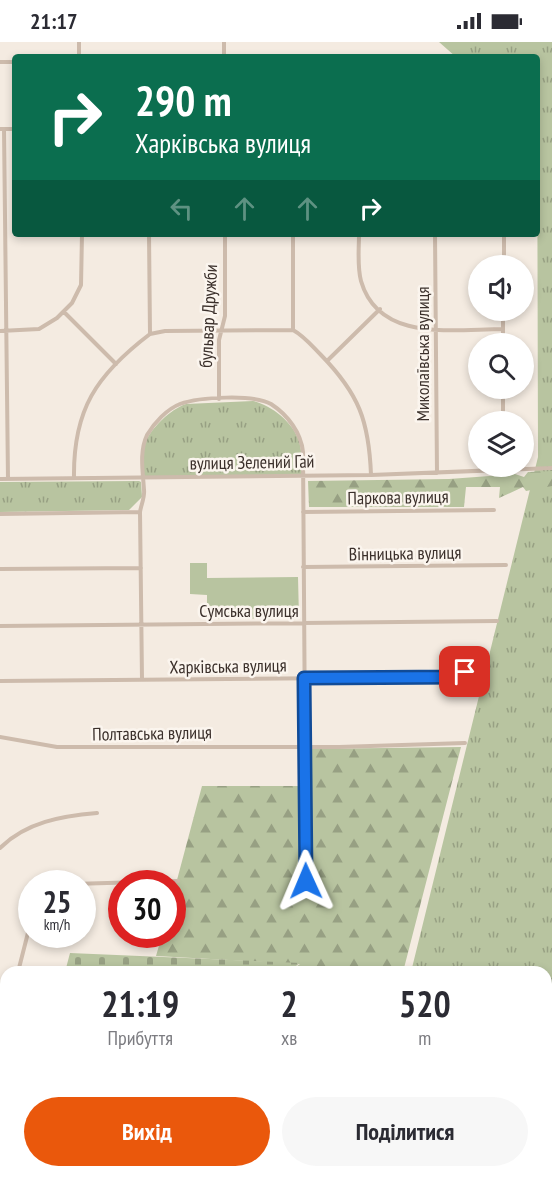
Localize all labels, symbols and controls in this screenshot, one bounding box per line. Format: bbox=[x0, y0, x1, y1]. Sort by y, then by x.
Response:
text: 21:17 bbox=[30, 7, 78, 35]
text: 290 m bbox=[135, 73, 232, 128]
icon: right bbox=[36, 78, 114, 156]
text: Харківська вулиця bbox=[135, 126, 311, 160]
icon: left bbox=[165, 192, 198, 225]
icon: ahead bbox=[228, 192, 261, 225]
icon: ahead bbox=[291, 192, 324, 225]
icon: right bbox=[354, 192, 387, 225]
map controls bbox=[468, 255, 534, 477]
button: sound bbox=[468, 255, 534, 321]
street label: бульвар Дружби bbox=[194, 264, 222, 368]
street label: Миколаївська вулиця bbox=[411, 286, 434, 422]
button: search bbox=[468, 333, 534, 399]
button: layers bbox=[468, 411, 534, 477]
street label: вулиця Зелений Гай bbox=[189, 449, 315, 475]
street label: Паркова вулиця bbox=[347, 485, 449, 509]
street label: Вінницька вулиця bbox=[349, 541, 462, 565]
street label: Сумська вулиця bbox=[199, 599, 299, 622]
pin bbox=[439, 646, 490, 697]
street label: Харківська вулиця bbox=[169, 653, 287, 679]
icon: arrive bbox=[448, 655, 481, 688]
street label: Полтавська вулиця bbox=[92, 720, 212, 746]
position arrow bbox=[274, 849, 338, 913]
speed limit sign: 30 bbox=[108, 870, 186, 948]
text: 25 bbox=[43, 882, 71, 921]
text: km/h bbox=[44, 915, 70, 934]
text: 21:19 bbox=[101, 980, 179, 1027]
text: 2 bbox=[281, 980, 298, 1027]
text: 520 bbox=[399, 980, 451, 1027]
text: Прибуття bbox=[108, 1025, 173, 1051]
text: хв bbox=[281, 1025, 297, 1051]
text: m bbox=[418, 1025, 431, 1051]
button: Вихід bbox=[24, 1097, 270, 1166]
button: Поділитися bbox=[282, 1097, 528, 1166]

